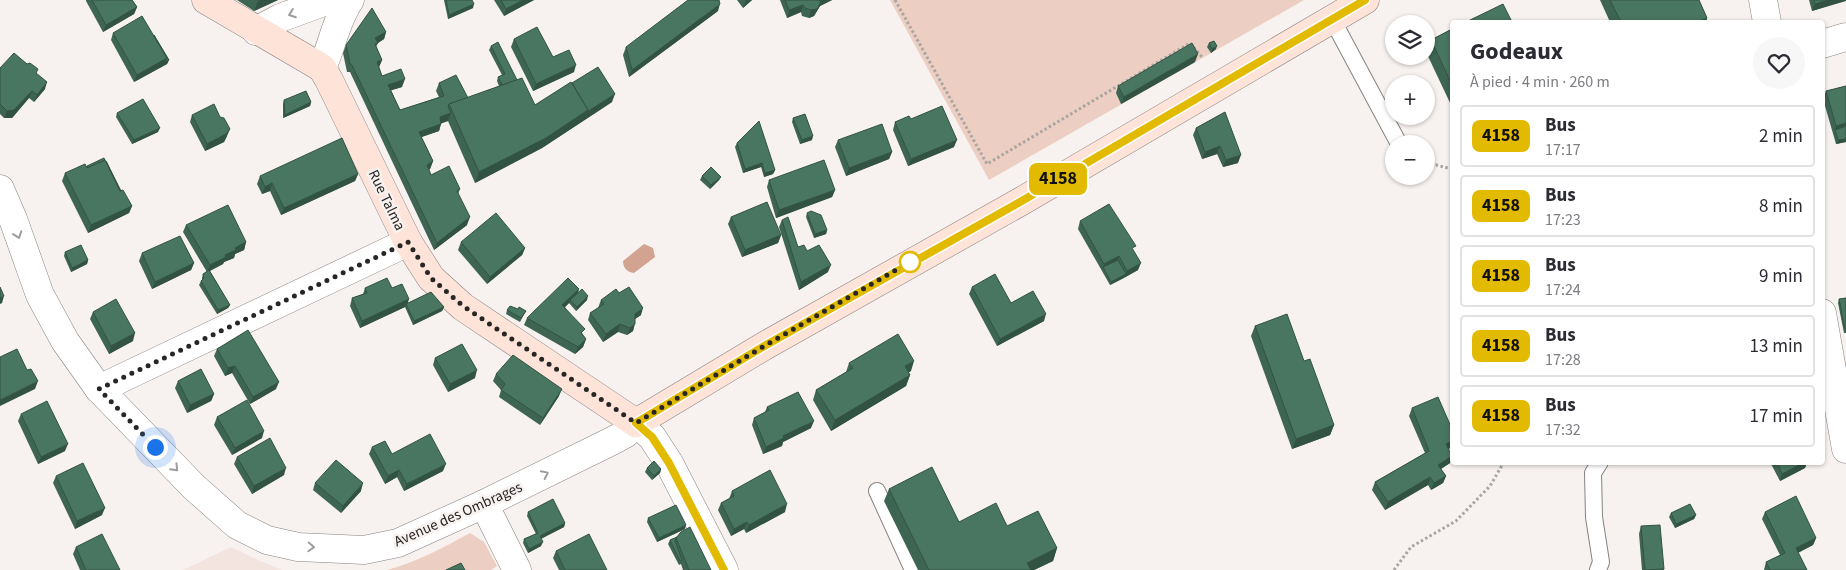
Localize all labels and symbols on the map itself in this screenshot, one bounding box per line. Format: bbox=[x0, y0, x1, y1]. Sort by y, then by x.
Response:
one-way arrow bbox=[288, 8, 297, 18]
line badge: 4158 bbox=[1023, 163, 1093, 195]
street label: Rue Talma bbox=[363, 166, 410, 234]
one-way arrow bbox=[12, 230, 22, 238]
unlabelled marker bbox=[899, 251, 921, 273]
your location bbox=[143, 435, 168, 460]
one-way arrow bbox=[169, 462, 178, 471]
one-way arrow bbox=[540, 470, 549, 481]
street label: Avenue des Ombrages bbox=[391, 477, 526, 552]
one-way arrow bbox=[307, 542, 315, 553]

